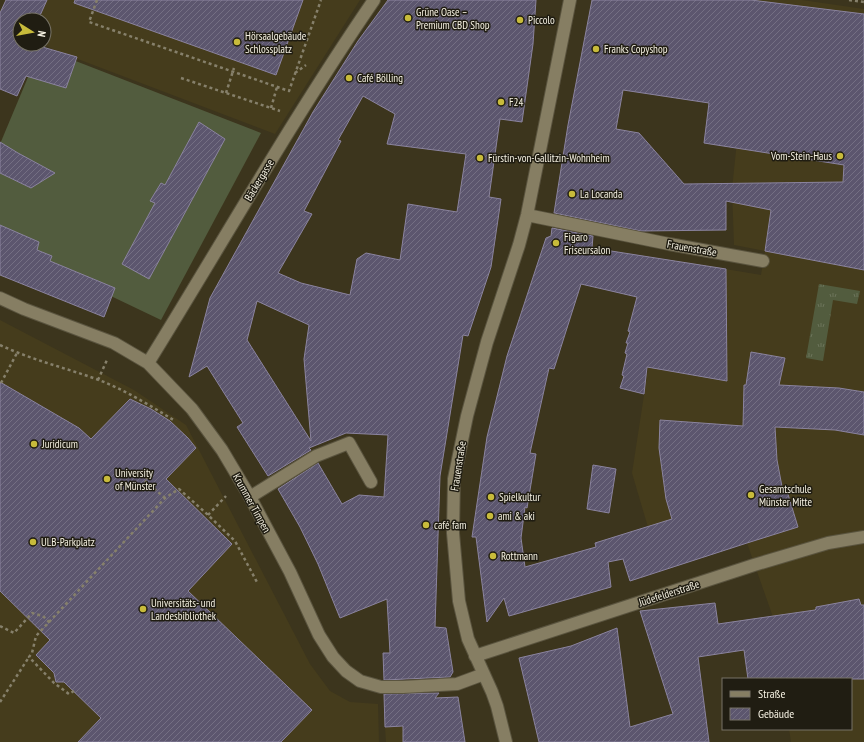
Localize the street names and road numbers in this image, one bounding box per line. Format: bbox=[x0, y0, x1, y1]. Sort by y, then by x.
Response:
street label: Bäckergasse bbox=[241, 156, 277, 203]
street label: Frauenstraße bbox=[666, 237, 718, 259]
street label: Frauenstraße bbox=[447, 440, 469, 492]
street label: Krummer Timpen bbox=[230, 471, 274, 535]
street label: Jüdefelderstraße bbox=[636, 576, 702, 610]

